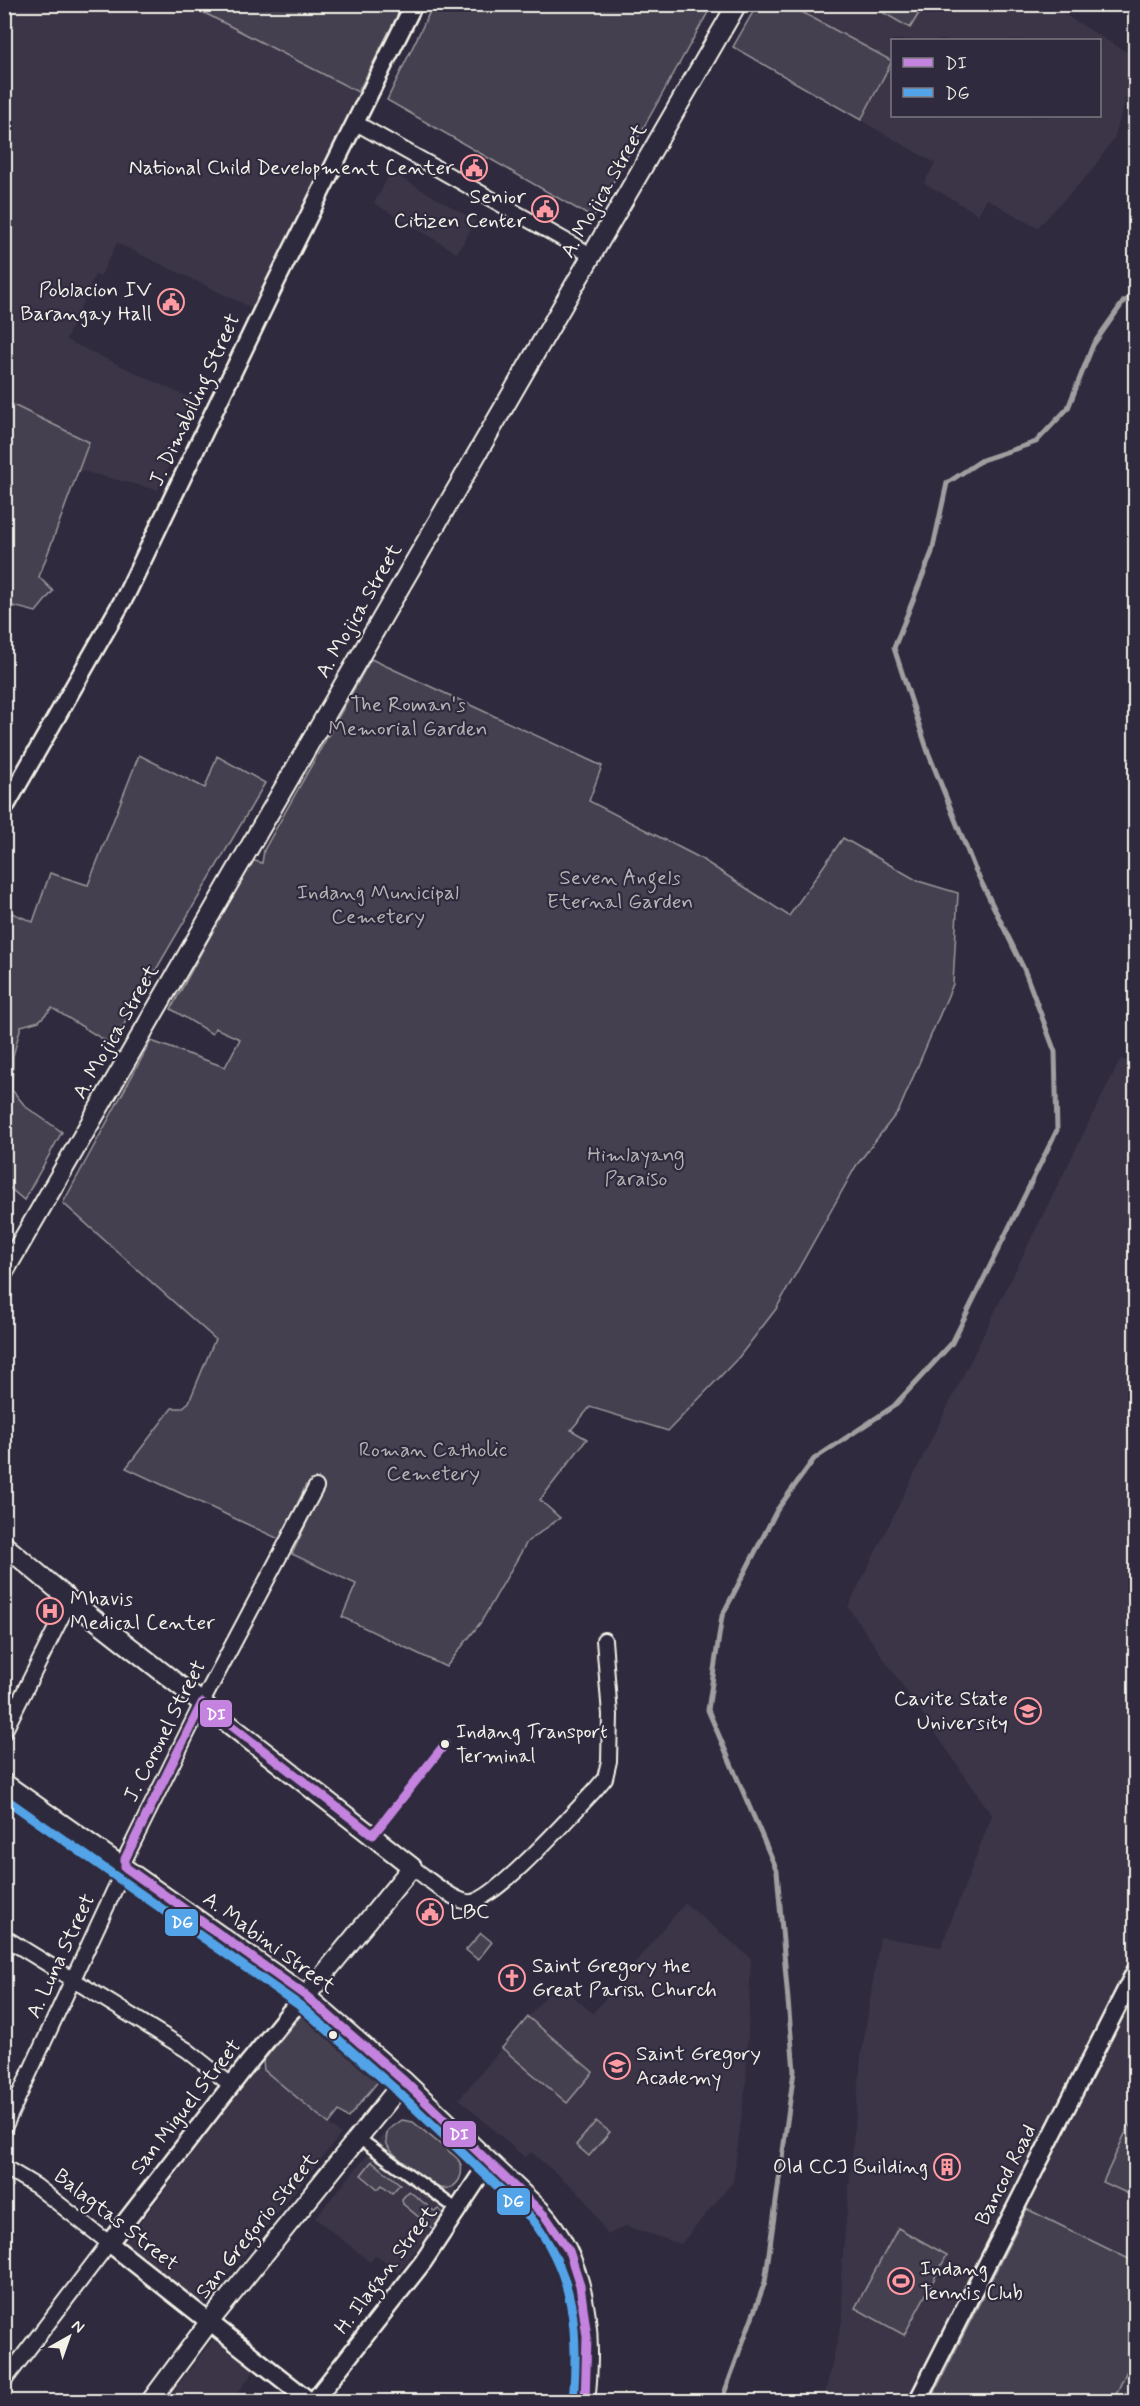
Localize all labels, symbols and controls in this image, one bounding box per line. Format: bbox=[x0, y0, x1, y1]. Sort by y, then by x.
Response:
legend bbox=[891, 39, 1101, 117]
text: DI bbox=[945, 52, 967, 76]
text: DG bbox=[945, 82, 969, 106]
street label: A. Mojica Street bbox=[554, 118, 654, 263]
public building icon: National Child Development Center bbox=[459, 153, 489, 183]
place label: National Child Development Center bbox=[129, 154, 454, 182]
place label: Senior Citizen Center bbox=[394, 183, 526, 235]
public building icon: Senior Citizen Center bbox=[530, 194, 560, 224]
place label: Poblacion IV Barangay Hall bbox=[20, 276, 152, 328]
public building icon: Poblacion IV Barangay Hall bbox=[156, 287, 186, 317]
street label: J. Dimabiling Street bbox=[143, 309, 249, 492]
street label: A. Mojica Street bbox=[309, 538, 409, 683]
park label: The Roman's Memorial Garden bbox=[328, 691, 488, 743]
park label: Seven Angels Eternal Garden bbox=[547, 864, 693, 916]
park label: Indang Municipal Cemetery bbox=[297, 879, 459, 931]
street label: A. Mojica Street bbox=[66, 959, 166, 1104]
park label: Himlayang Paraiso bbox=[587, 1141, 685, 1193]
park label: Roman Catholic Cemetery bbox=[359, 1436, 507, 1488]
place label: Mhavis Medical Center bbox=[70, 1585, 215, 1637]
hospital icon: Mhavis Medical Center bbox=[35, 1596, 65, 1626]
street label: J. Coronel Street bbox=[117, 1655, 213, 1807]
place label: Cavite State University bbox=[894, 1685, 1008, 1737]
school or university icon: Cavite State University bbox=[1013, 1696, 1043, 1726]
line badge: DI bbox=[199, 1699, 233, 1728]
text: DI bbox=[206, 1705, 226, 1726]
place label: Indang Transport Terminal bbox=[456, 1719, 608, 1770]
marker: Indang Transport Terminal bbox=[439, 1738, 451, 1750]
street label: A. Mabini Street bbox=[197, 1885, 341, 2001]
street label: A. Luna Street bbox=[20, 1889, 102, 2023]
public building icon: LBC bbox=[415, 1897, 445, 1927]
place label: LBC bbox=[450, 1898, 490, 1926]
line badge: DG bbox=[164, 1908, 199, 1937]
text: DG bbox=[171, 1913, 193, 1934]
place label: Saint Gregory the Great Parish Church bbox=[532, 1952, 717, 2004]
church icon: Saint Gregory the Great Parish Church bbox=[497, 1963, 527, 1993]
unlabelled marker bbox=[327, 2029, 339, 2041]
street label: San Miguel Street bbox=[124, 2033, 248, 2181]
place label: Saint Gregory Academy bbox=[636, 2040, 761, 2092]
school or university icon: Saint Gregory Academy bbox=[602, 2051, 632, 2081]
line badge: DI bbox=[442, 2120, 477, 2148]
street label: Bancod Road bbox=[969, 2120, 1043, 2230]
text: DI bbox=[449, 2125, 469, 2146]
street label: San Gregorio Street bbox=[189, 2147, 327, 2306]
building icon: Old CCJ Building bbox=[932, 2152, 962, 2182]
place label: Old CCJ Building bbox=[773, 2153, 928, 2181]
street label: Balagtas Street bbox=[47, 2162, 184, 2278]
line badge: DG bbox=[496, 2187, 531, 2216]
text: DG bbox=[502, 2192, 524, 2213]
street label: H. Ilagan Street bbox=[328, 2199, 446, 2341]
place label: Indang Tennis Club bbox=[920, 2255, 1023, 2307]
sports icon: Indang Tennis Club bbox=[886, 2266, 916, 2296]
north arrow bbox=[39, 2307, 99, 2367]
text: N bbox=[67, 2315, 89, 2338]

